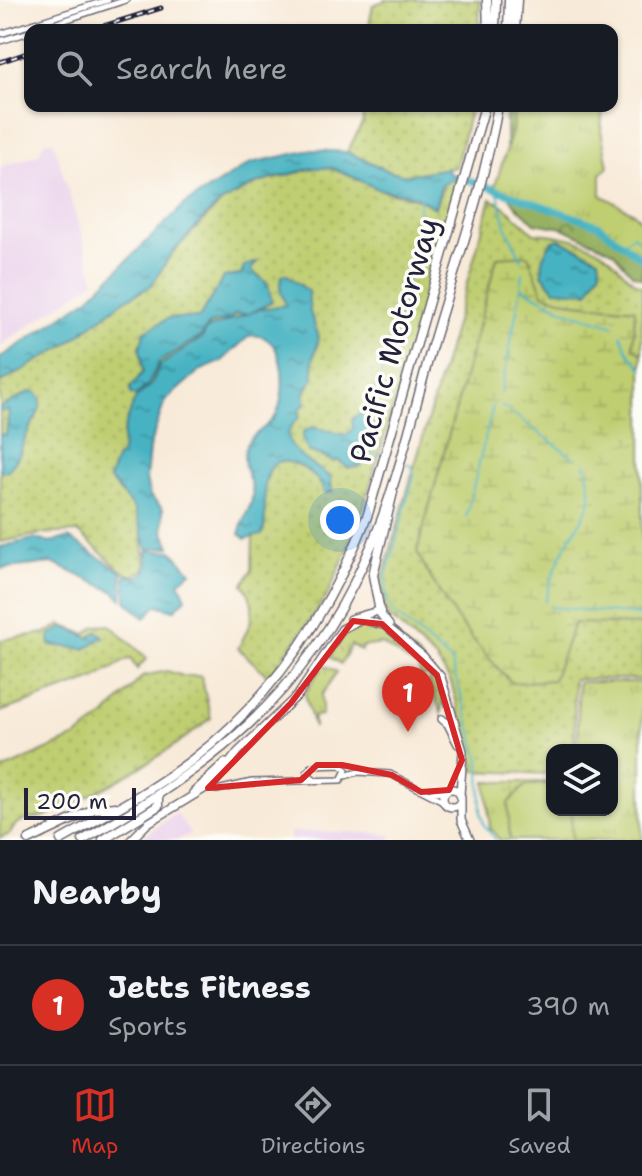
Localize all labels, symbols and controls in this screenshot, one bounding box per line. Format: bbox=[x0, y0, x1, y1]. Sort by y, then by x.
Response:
search box bbox=[24, 24, 618, 112]
icon: search bbox=[52, 46, 96, 90]
text: Search here bbox=[116, 48, 287, 89]
street label: Pacific Motorway bbox=[339, 213, 449, 467]
your location bbox=[320, 500, 360, 540]
pin: 1 bbox=[382, 666, 434, 732]
map controls bbox=[546, 744, 618, 816]
button: layers bbox=[546, 744, 618, 816]
scale bar bbox=[24, 784, 136, 820]
text: 200 m bbox=[36, 787, 108, 816]
text: Nearby bbox=[32, 869, 162, 915]
text: Jetts Fitness bbox=[108, 967, 311, 1008]
text: 1 bbox=[52, 988, 64, 1023]
text: 390 m bbox=[526, 988, 610, 1023]
text: Sports bbox=[108, 1008, 188, 1043]
tab: Map bbox=[71, 1083, 118, 1160]
tab: Directions bbox=[261, 1083, 366, 1160]
tab: Saved bbox=[508, 1083, 571, 1160]

